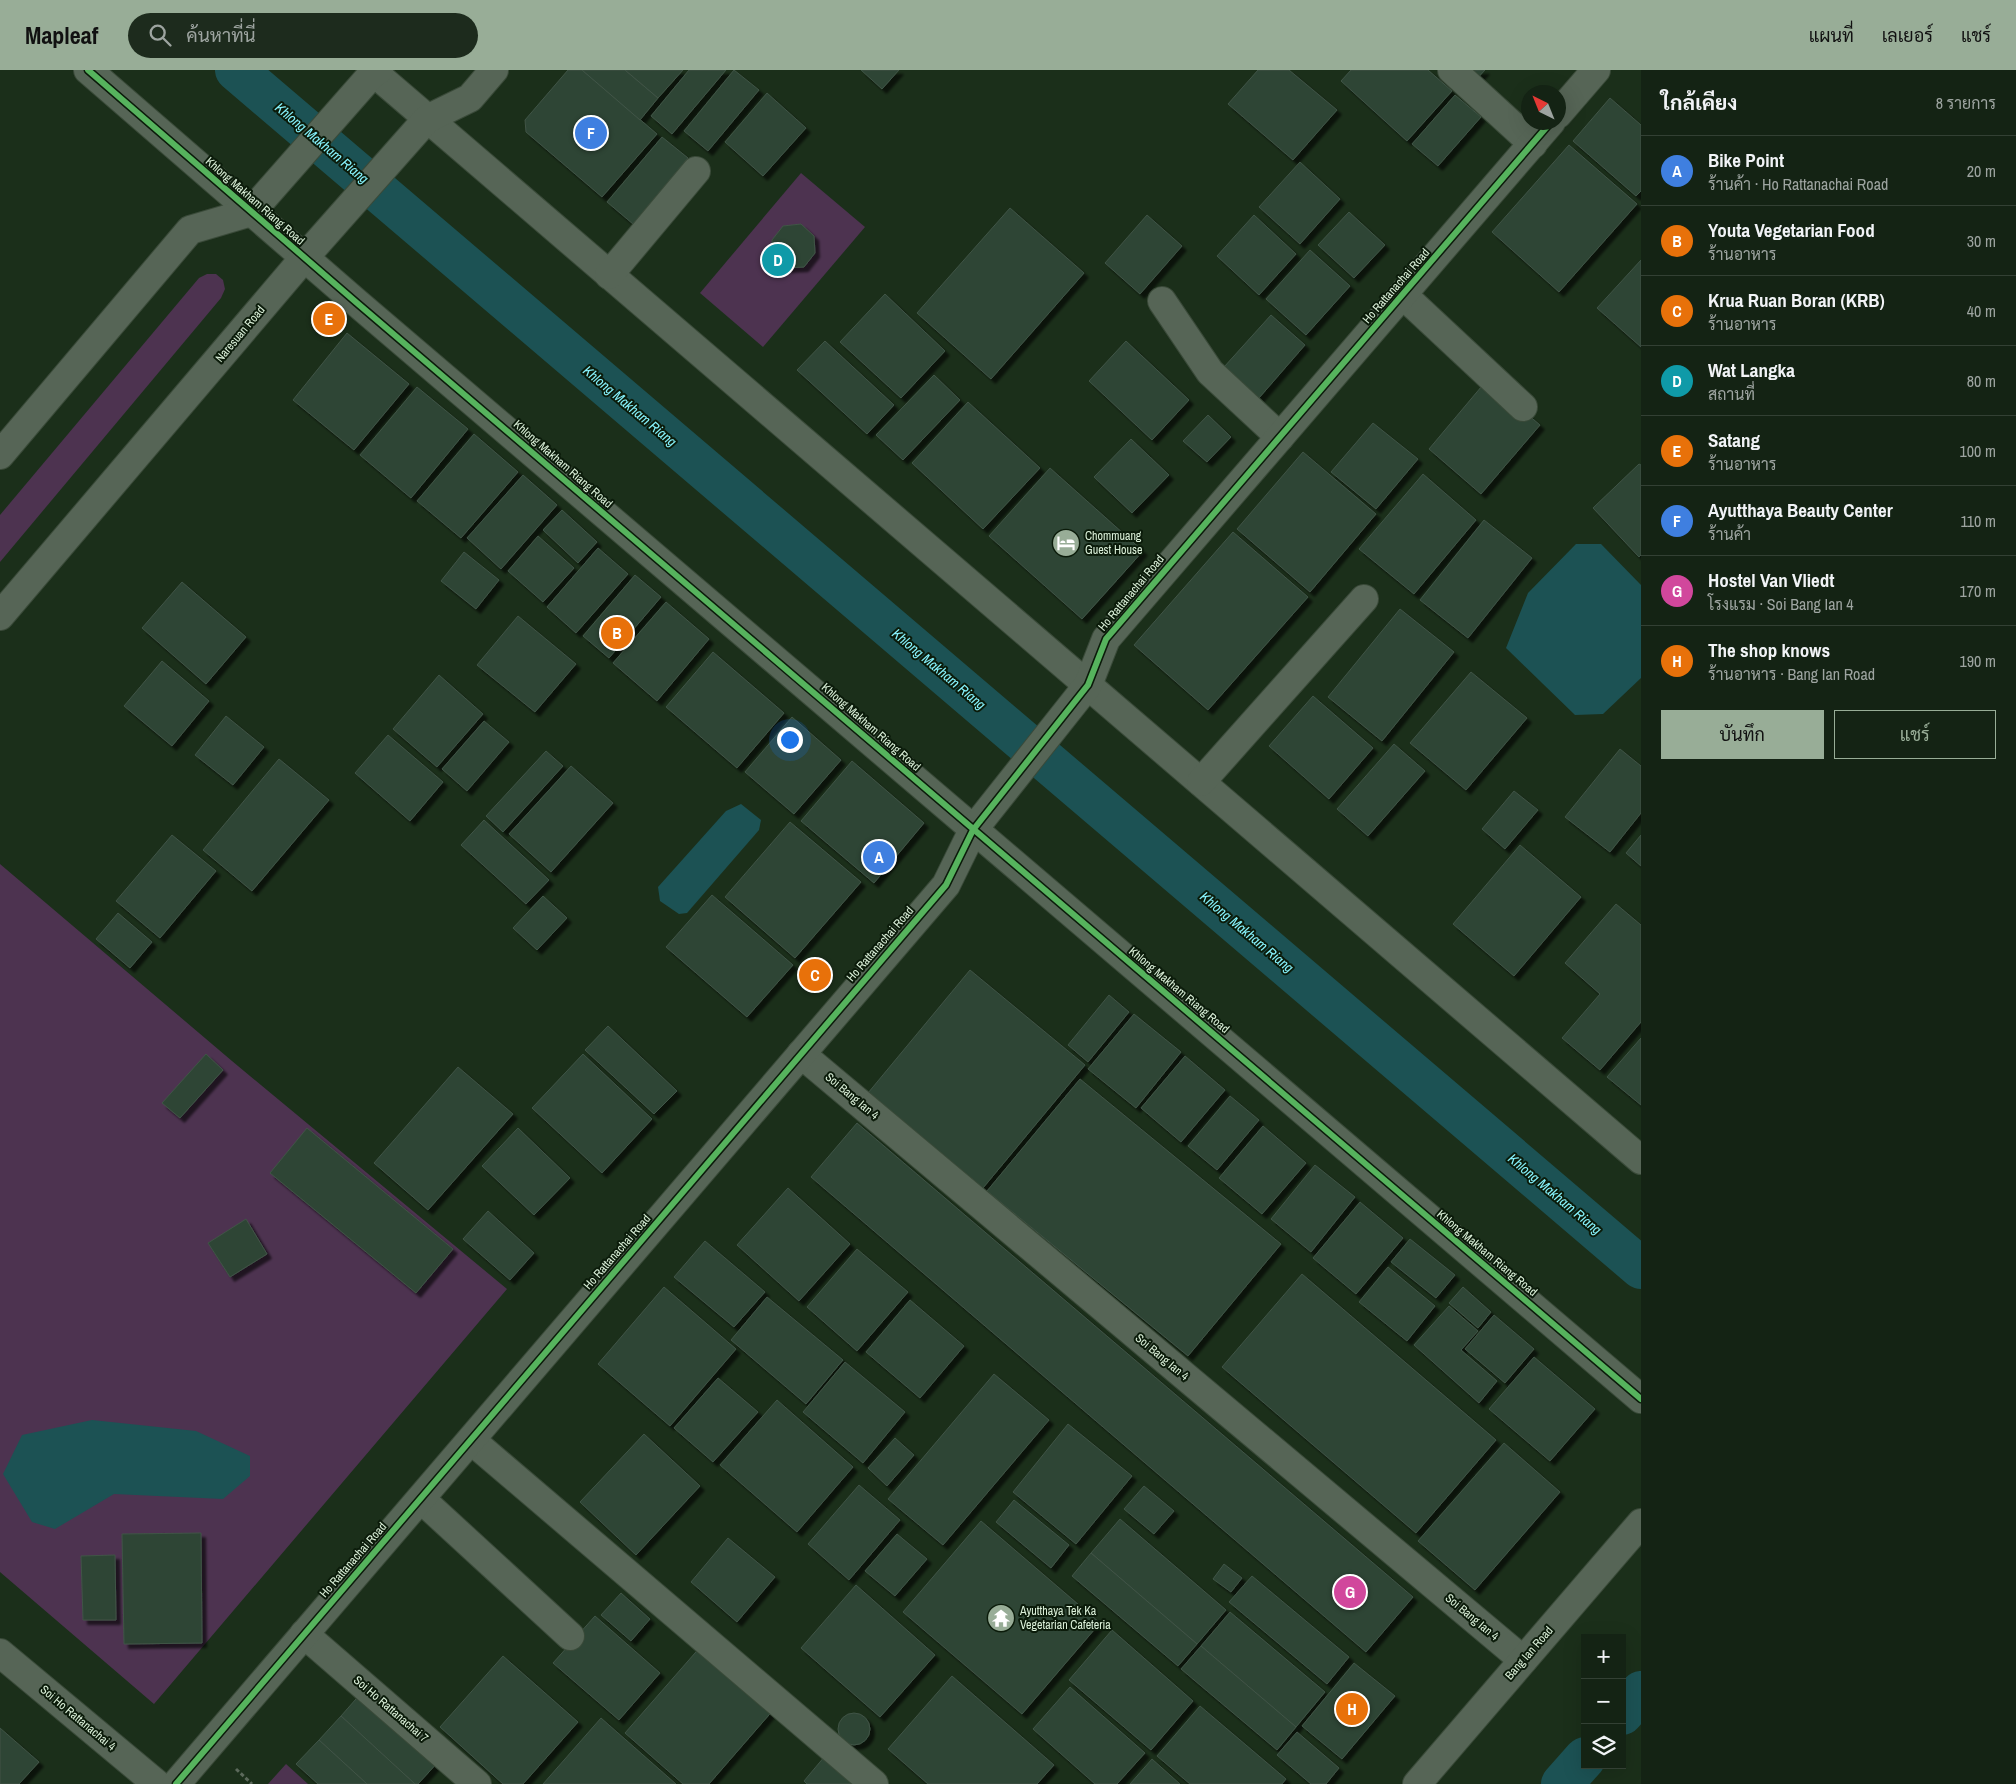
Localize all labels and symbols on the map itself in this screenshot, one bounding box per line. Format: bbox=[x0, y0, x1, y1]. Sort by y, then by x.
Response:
north arrow bbox=[1521, 85, 1566, 130]
water label: Khlong Makham Riang bbox=[271, 99, 373, 188]
pin: F bbox=[575, 114, 607, 152]
street label: Khlong Makham Riang Road bbox=[202, 154, 308, 248]
pin: D bbox=[762, 241, 794, 279]
street label: Ho Rattanachai Road bbox=[1359, 245, 1433, 327]
pin: E bbox=[313, 300, 345, 338]
street label: Naresuan Road bbox=[212, 302, 268, 366]
water label: Khlong Makham Riang bbox=[579, 362, 681, 451]
street label: Khlong Makham Riang Road bbox=[510, 417, 616, 511]
hotel icon: Chommuang Guest House bbox=[1051, 528, 1081, 558]
place label: Chommuang Guest House bbox=[1085, 528, 1142, 558]
street label: Ho Rattanachai Road bbox=[1094, 552, 1168, 634]
pin: B bbox=[601, 614, 633, 652]
water label: Khlong Makham Riang bbox=[888, 625, 990, 714]
street label: Khlong Makham Riang Road bbox=[818, 680, 924, 774]
your location bbox=[777, 727, 803, 753]
pin: A bbox=[863, 838, 895, 876]
water label: Khlong Makham Riang bbox=[1196, 888, 1298, 977]
street label: Ho Rattanachai Road bbox=[843, 903, 917, 985]
street label: Khlong Makham Riang Road bbox=[1125, 943, 1233, 1037]
pin: C bbox=[799, 956, 831, 994]
street label: Soi Bang Ian 4 bbox=[822, 1069, 882, 1123]
water label: Khlong Makham Riang bbox=[1504, 1150, 1606, 1239]
street label: Khlong Makham Riang Road bbox=[1433, 1206, 1541, 1300]
street label: Ho Rattanachai Road bbox=[580, 1211, 654, 1293]
street label: Soi Bang Ian 4 bbox=[1132, 1330, 1192, 1384]
street label: Ho Rattanachai Road bbox=[316, 1519, 390, 1601]
pin: G bbox=[1334, 1573, 1366, 1611]
street label: Soi Bang Ian 4 bbox=[1442, 1590, 1502, 1644]
temple icon: Ayutthaya Tek Ka Vegetarian Cafeteria bbox=[986, 1603, 1016, 1633]
place label: Ayutthaya Tek Ka Vegetarian Cafeteria bbox=[1019, 1603, 1111, 1633]
street label: Bang Ian Road bbox=[1501, 1623, 1557, 1683]
street label: Soi Ho Rattanachai 7 bbox=[350, 1672, 432, 1746]
street label: Soi Ho Rattanachai 4 bbox=[37, 1682, 120, 1755]
pin: H bbox=[1336, 1690, 1368, 1728]

